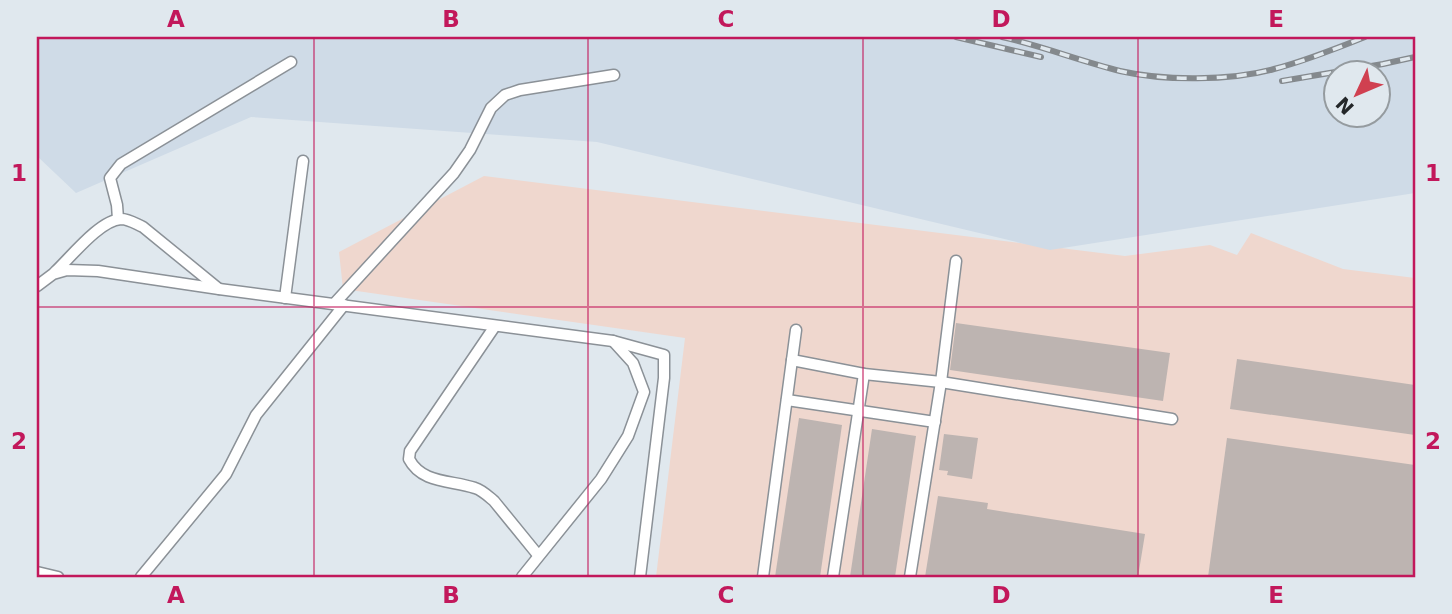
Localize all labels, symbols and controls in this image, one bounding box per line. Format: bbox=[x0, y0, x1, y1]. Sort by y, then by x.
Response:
text: A bbox=[167, 6, 185, 32]
text: B bbox=[442, 6, 460, 32]
text: C bbox=[718, 6, 734, 32]
text: D bbox=[991, 6, 1011, 32]
text: E bbox=[1268, 6, 1284, 32]
north arrow bbox=[1322, 60, 1392, 130]
text: N bbox=[1331, 92, 1358, 119]
text: 1 bbox=[11, 160, 27, 186]
text: 1 bbox=[1425, 160, 1441, 186]
text: 2 bbox=[11, 428, 27, 454]
text: 2 bbox=[1425, 428, 1441, 454]
text: A bbox=[167, 582, 185, 608]
text: B bbox=[442, 582, 460, 608]
text: C bbox=[718, 582, 734, 608]
text: D bbox=[991, 582, 1011, 608]
text: E bbox=[1268, 582, 1284, 608]

